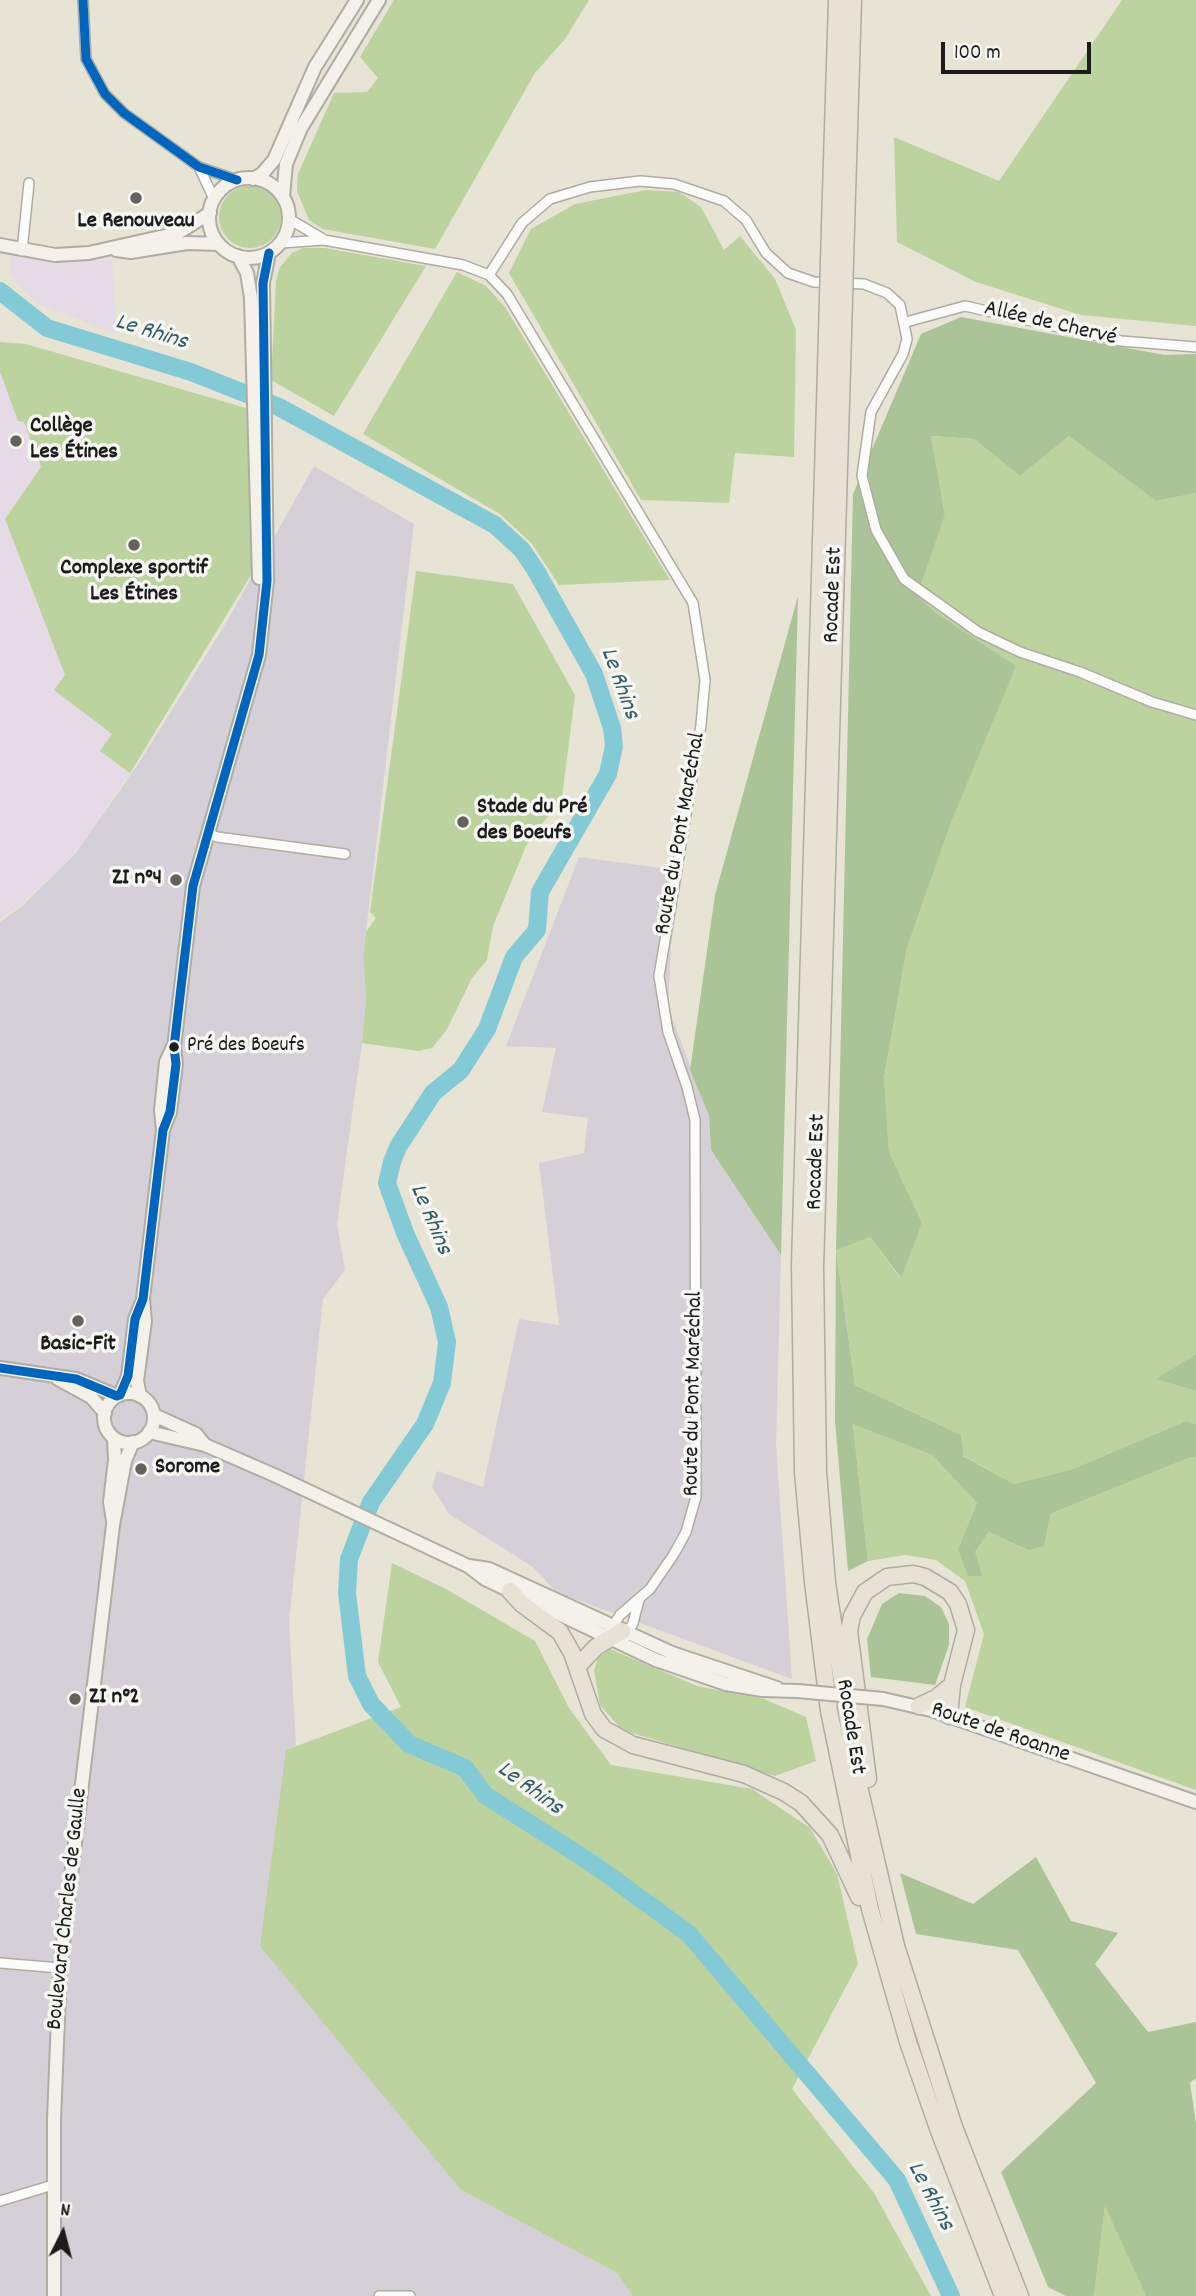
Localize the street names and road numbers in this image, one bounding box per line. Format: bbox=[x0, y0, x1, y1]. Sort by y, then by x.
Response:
street label: Allée de Chervé bbox=[981, 296, 1119, 354]
street label: Rocade Est bbox=[820, 546, 850, 644]
street label: Route du Pont Maréchal bbox=[651, 731, 713, 937]
street label: Rocade Est bbox=[803, 1113, 833, 1211]
street label: Route du Pont Maréchal bbox=[679, 1291, 711, 1497]
street label: Rocade Est bbox=[828, 1677, 870, 1777]
street label: Route de Roanne bbox=[927, 1697, 1073, 1771]
street label: Boulevard Charles de Gaulle bbox=[43, 1787, 95, 2031]

